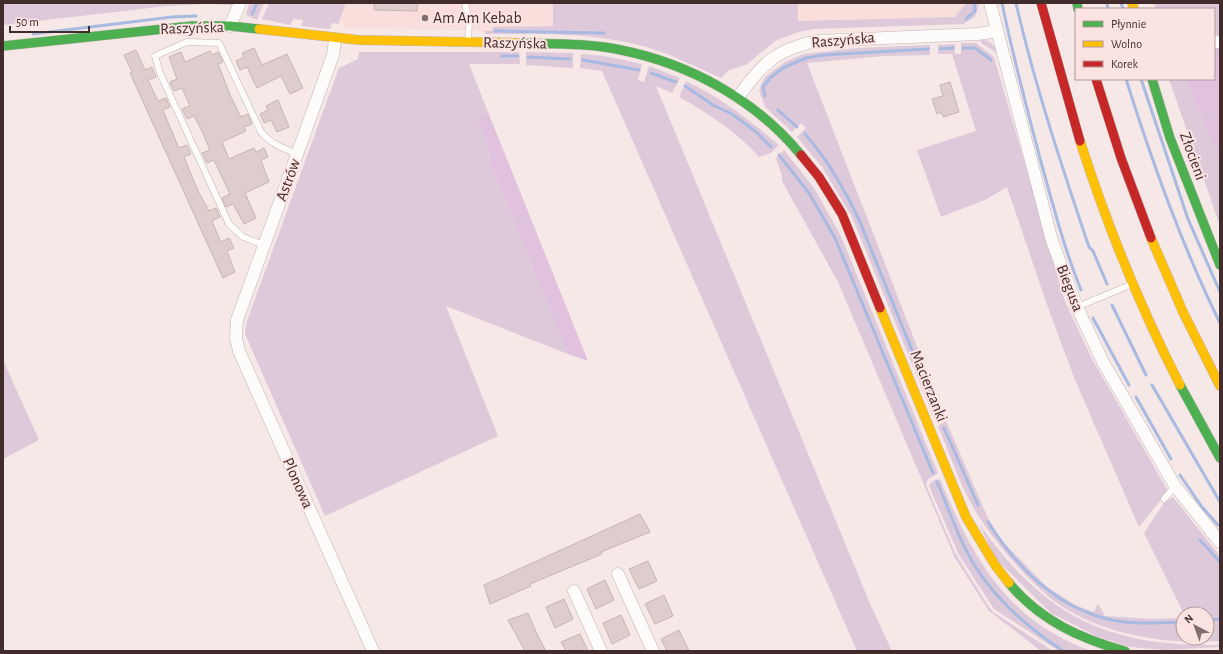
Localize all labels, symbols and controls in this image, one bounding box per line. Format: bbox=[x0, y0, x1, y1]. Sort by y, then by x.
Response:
scale bar bbox=[10, 8, 89, 34]
legend bbox=[1075, 8, 1215, 80]
place label: Am Am Kebab bbox=[433, 10, 522, 26]
marker: Am Am Kebab bbox=[420, 13, 430, 23]
text: 50 m bbox=[16, 16, 39, 28]
text: Płynnie bbox=[1111, 18, 1146, 31]
street label: Raszyńska bbox=[160, 19, 224, 38]
street label: Raszyńska bbox=[811, 29, 876, 52]
street label: Raszyńska bbox=[483, 34, 547, 53]
text: Wolno bbox=[1111, 38, 1142, 50]
text: Korek bbox=[1111, 58, 1138, 70]
street label: Złocieni bbox=[1177, 130, 1209, 182]
street label: Astrów bbox=[273, 156, 303, 203]
street label: Biegusa bbox=[1054, 262, 1086, 314]
street label: Macierzanki bbox=[907, 348, 951, 424]
street label: Plonowa bbox=[280, 455, 316, 511]
north arrow bbox=[1175, 606, 1215, 646]
text: N bbox=[1182, 612, 1195, 625]

